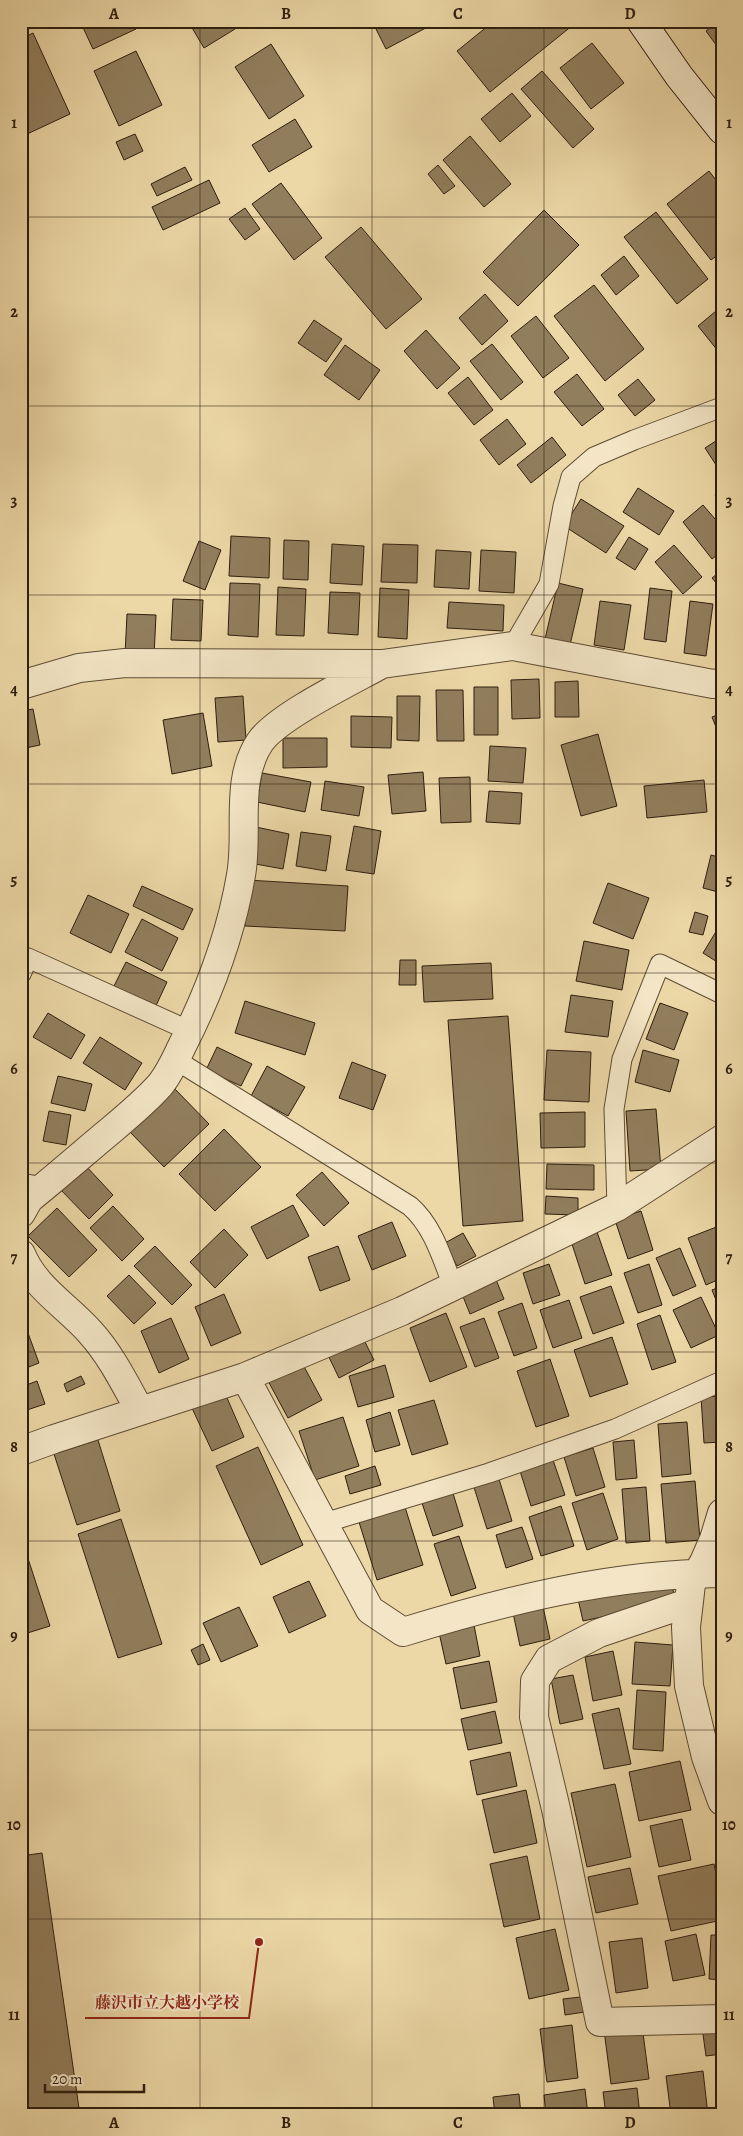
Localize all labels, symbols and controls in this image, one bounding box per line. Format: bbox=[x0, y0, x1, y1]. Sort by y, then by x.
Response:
text: A bbox=[108, 3, 120, 25]
text: B bbox=[281, 3, 291, 25]
text: C bbox=[453, 3, 463, 25]
text: D bbox=[624, 3, 636, 25]
text: 1 bbox=[11, 112, 17, 134]
text: 1 bbox=[726, 112, 732, 134]
text: 2 bbox=[10, 301, 18, 323]
text: 2 bbox=[725, 301, 733, 323]
text: 3 bbox=[11, 490, 18, 512]
text: 3 bbox=[726, 490, 733, 512]
text: 4 bbox=[10, 679, 18, 701]
text: 4 bbox=[725, 679, 733, 701]
text: 5 bbox=[11, 869, 18, 891]
text: 5 bbox=[726, 869, 733, 891]
text: 6 bbox=[10, 1058, 18, 1080]
text: 6 bbox=[725, 1058, 733, 1080]
text: 7 bbox=[11, 1247, 18, 1269]
text: 7 bbox=[726, 1247, 733, 1269]
text: 8 bbox=[10, 1436, 18, 1458]
text: 8 bbox=[725, 1436, 733, 1458]
text: 9 bbox=[10, 1625, 18, 1647]
text: 9 bbox=[725, 1625, 733, 1647]
text: 10 bbox=[7, 1814, 21, 1836]
text: 10 bbox=[722, 1814, 736, 1836]
callout: 藤沢市立大越小学校 bbox=[85, 1987, 249, 2018]
text: 藤沢市立大越小学校 bbox=[95, 1992, 240, 2014]
text: 11 bbox=[8, 2004, 20, 2026]
text: 11 bbox=[723, 2004, 735, 2026]
scale bar bbox=[45, 2061, 144, 2093]
text: 20 m bbox=[52, 2069, 83, 2089]
text: A bbox=[108, 2112, 120, 2134]
text: B bbox=[281, 2112, 291, 2134]
text: C bbox=[453, 2112, 463, 2134]
text: D bbox=[624, 2112, 636, 2134]

